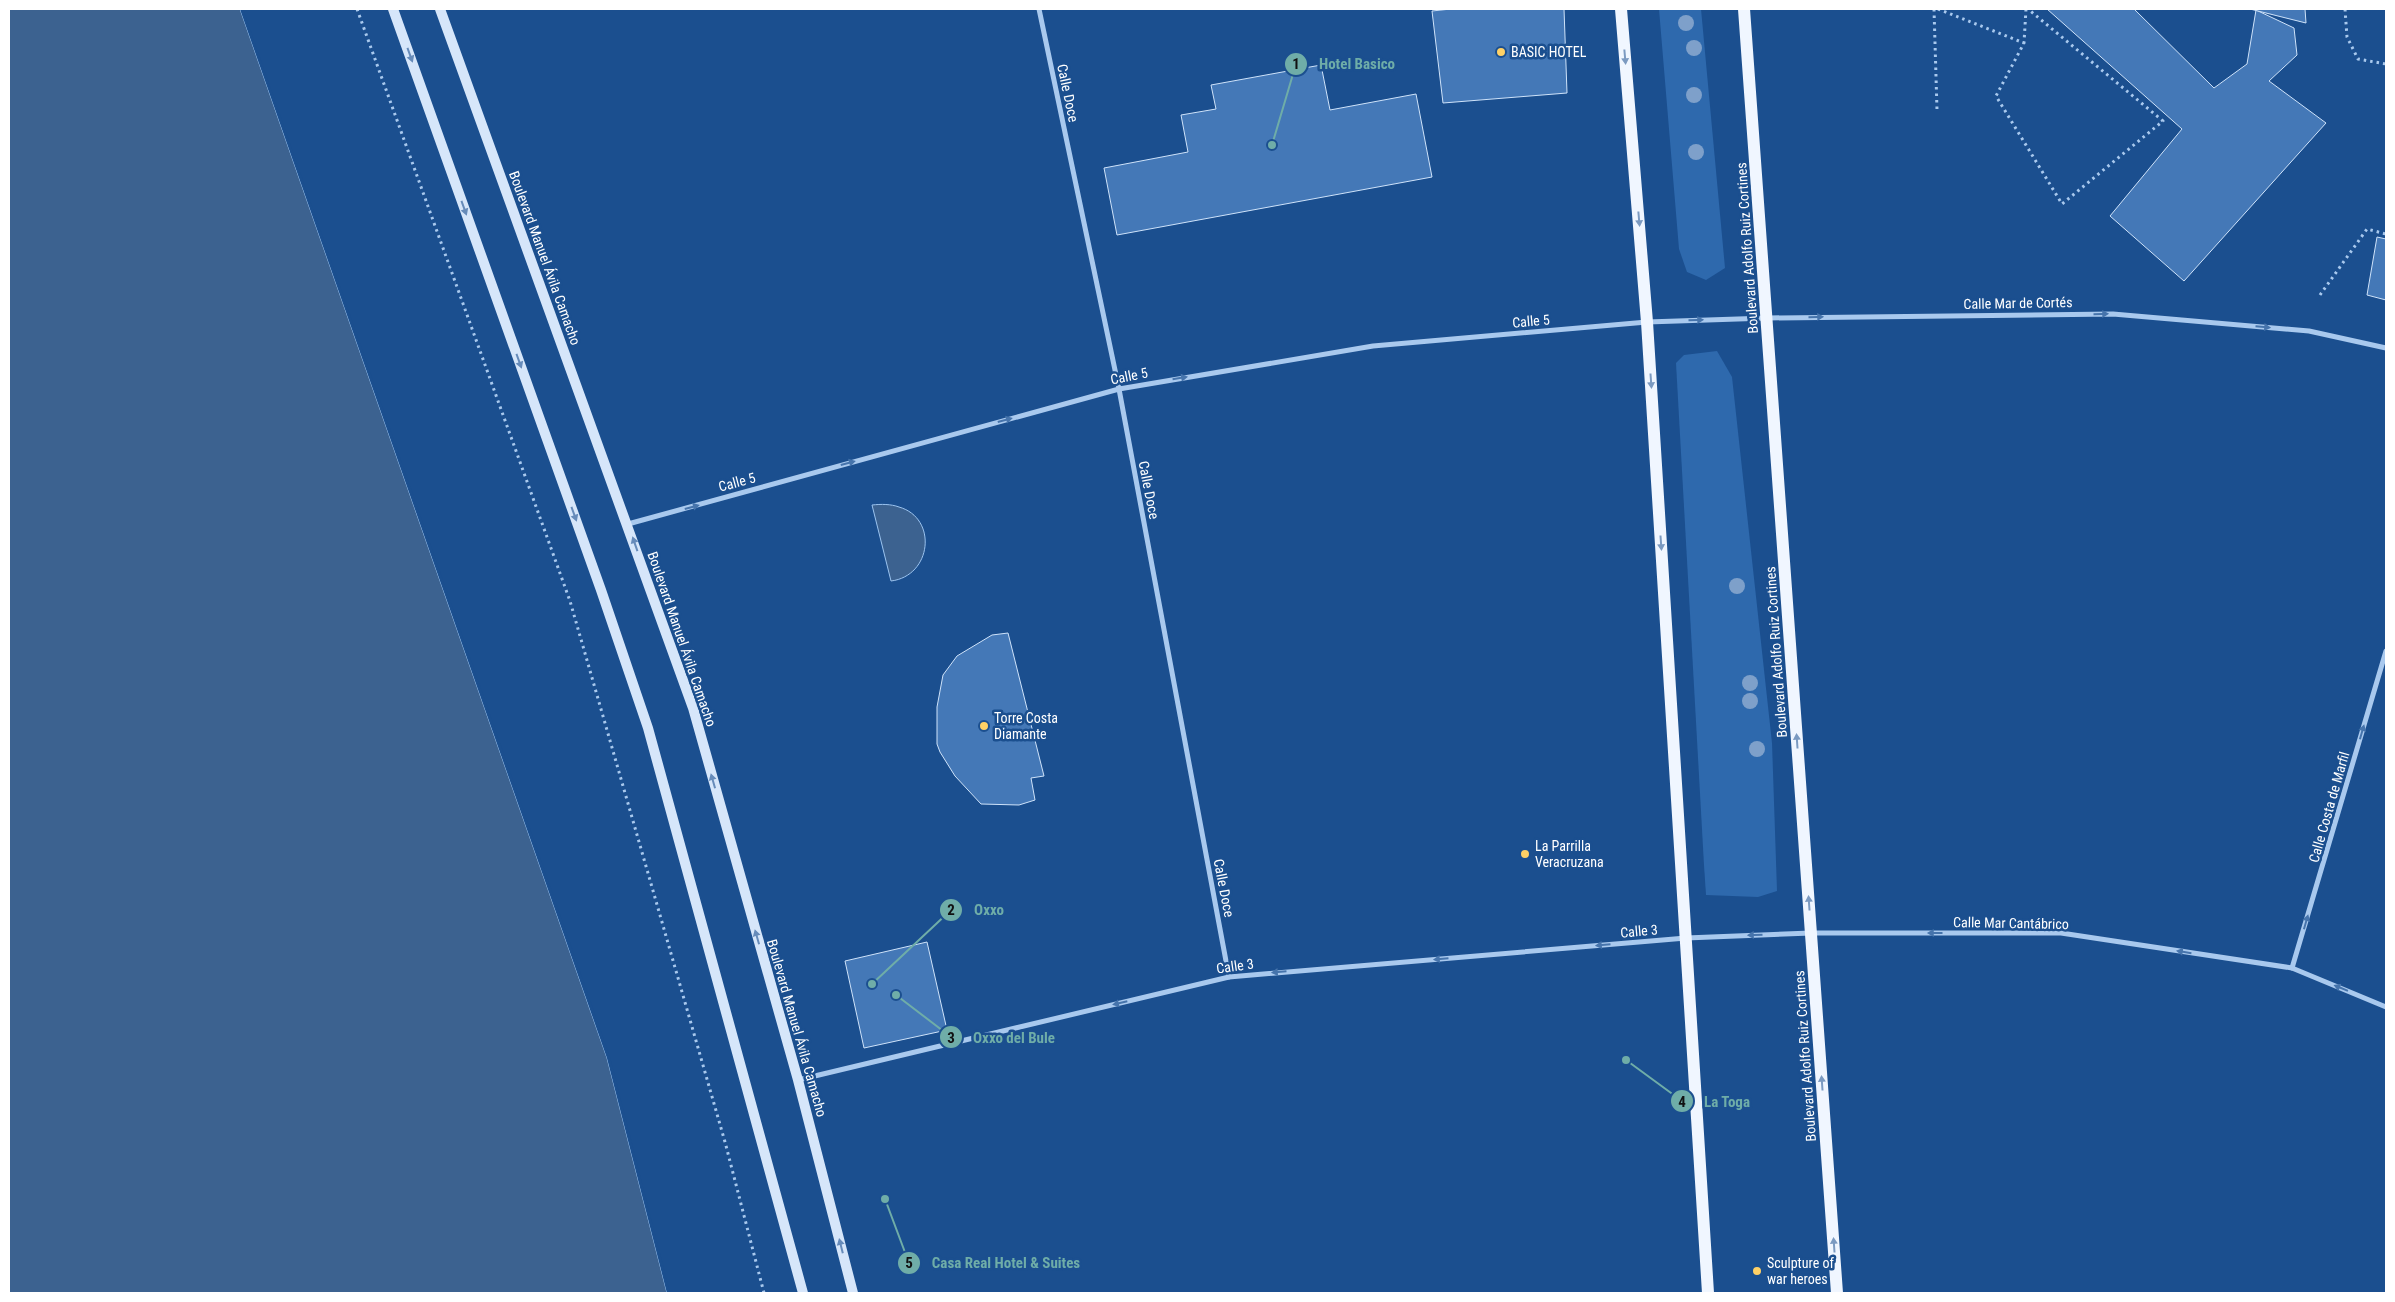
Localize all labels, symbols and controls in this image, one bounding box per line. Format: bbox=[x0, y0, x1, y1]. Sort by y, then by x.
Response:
place label: BASIC HOTEL bbox=[1511, 44, 1587, 60]
marker: BASIC HOTEL bbox=[1495, 46, 1507, 58]
one-way arrow bbox=[407, 47, 414, 62]
callout: Hotel Basico bbox=[1284, 49, 1405, 79]
one-way arrow bbox=[1621, 50, 1629, 66]
text: 1 bbox=[1292, 55, 1300, 73]
text: Hotel Basico bbox=[1319, 55, 1395, 73]
street label: Calle Doce bbox=[1054, 63, 1082, 124]
street label: Boulevard Adolfo Ruiz Cortines bbox=[1733, 162, 1761, 334]
street label: Boulevard Manuel Ávila Camacho bbox=[506, 168, 585, 347]
one-way arrow bbox=[461, 200, 468, 215]
one-way arrow bbox=[1635, 212, 1643, 228]
street label: Calle Mar de Cortés bbox=[1963, 294, 2073, 312]
one-way arrow bbox=[2094, 310, 2110, 318]
street label: Calle 5 bbox=[1511, 311, 1551, 331]
one-way arrow bbox=[1809, 313, 1825, 321]
one-way arrow bbox=[1688, 316, 1704, 324]
one-way arrow bbox=[2256, 323, 2272, 331]
one-way arrow bbox=[516, 353, 523, 368]
street label: Calle 5 bbox=[1109, 365, 1149, 387]
one-way arrow bbox=[1172, 374, 1188, 382]
one-way arrow bbox=[1648, 374, 1656, 390]
one-way arrow bbox=[997, 416, 1013, 424]
one-way arrow bbox=[841, 459, 856, 467]
street label: Calle Doce bbox=[1136, 460, 1163, 521]
street label: Calle 5 bbox=[717, 469, 757, 495]
one-way arrow bbox=[684, 502, 699, 510]
one-way arrow bbox=[571, 506, 578, 521]
one-way arrow bbox=[631, 536, 638, 551]
one-way arrow bbox=[1658, 536, 1666, 552]
street label: Boulevard Manuel Ávila Camacho bbox=[644, 549, 720, 729]
street label: Boulevard Adolfo Ruiz Cortines bbox=[1762, 566, 1790, 738]
place label: Torre Costa Diamante bbox=[994, 710, 1058, 742]
marker: Torre Costa Diamante bbox=[978, 720, 990, 732]
one-way arrow bbox=[2359, 725, 2367, 740]
one-way arrow bbox=[1793, 733, 1801, 749]
street label: Calle Costa de Marfil bbox=[2306, 750, 2352, 864]
one-way arrow bbox=[709, 773, 717, 788]
place label: La Parrilla Veracruzana bbox=[1535, 838, 1604, 870]
marker: La Parrilla Veracruzana bbox=[1519, 848, 1531, 860]
street label: Calle Doce bbox=[1211, 858, 1238, 919]
callout: Oxxo bbox=[939, 895, 1014, 925]
one-way arrow bbox=[1804, 895, 1812, 911]
text: 2 bbox=[947, 901, 955, 919]
text: Oxxo bbox=[974, 901, 1004, 919]
street label: Calle Mar Cantábrico bbox=[1953, 914, 2069, 932]
one-way arrow bbox=[2303, 914, 2311, 929]
street label: Calle 3 bbox=[1619, 921, 1659, 941]
one-way arrow bbox=[1927, 929, 1943, 937]
one-way arrow bbox=[753, 930, 761, 945]
one-way arrow bbox=[1747, 932, 1763, 940]
street label: Boulevard Manuel Ávila Camacho bbox=[764, 937, 831, 1119]
one-way arrow bbox=[1594, 941, 1610, 949]
one-way arrow bbox=[2176, 948, 2192, 956]
street label: Calle 3 bbox=[1215, 955, 1255, 977]
one-way arrow bbox=[1432, 955, 1448, 963]
one-way arrow bbox=[1270, 969, 1286, 977]
street label: Boulevard Adolfo Ruiz Cortines bbox=[1791, 970, 1819, 1142]
one-way arrow bbox=[2334, 984, 2348, 992]
one-way arrow bbox=[1112, 999, 1127, 1007]
callout: Oxxo del Bule bbox=[938, 1022, 1065, 1052]
text: 3 bbox=[947, 1029, 955, 1047]
text: Oxxo del Bule bbox=[973, 1029, 1055, 1047]
one-way arrow bbox=[1817, 1074, 1825, 1090]
callout: La Toga bbox=[1669, 1086, 1761, 1116]
text: 4 bbox=[1678, 1093, 1686, 1111]
text: La Toga bbox=[1704, 1093, 1750, 1111]
one-way arrow bbox=[1829, 1236, 1837, 1252]
one-way arrow bbox=[837, 1239, 845, 1254]
callout: Casa Real Hotel & Suites bbox=[897, 1248, 1090, 1278]
text: 5 bbox=[905, 1254, 913, 1272]
text: Casa Real Hotel & Suites bbox=[932, 1254, 1080, 1272]
place label: Sculpture of war heroes bbox=[1767, 1255, 1834, 1287]
marker: Sculpture of war heroes bbox=[1751, 1265, 1763, 1277]

